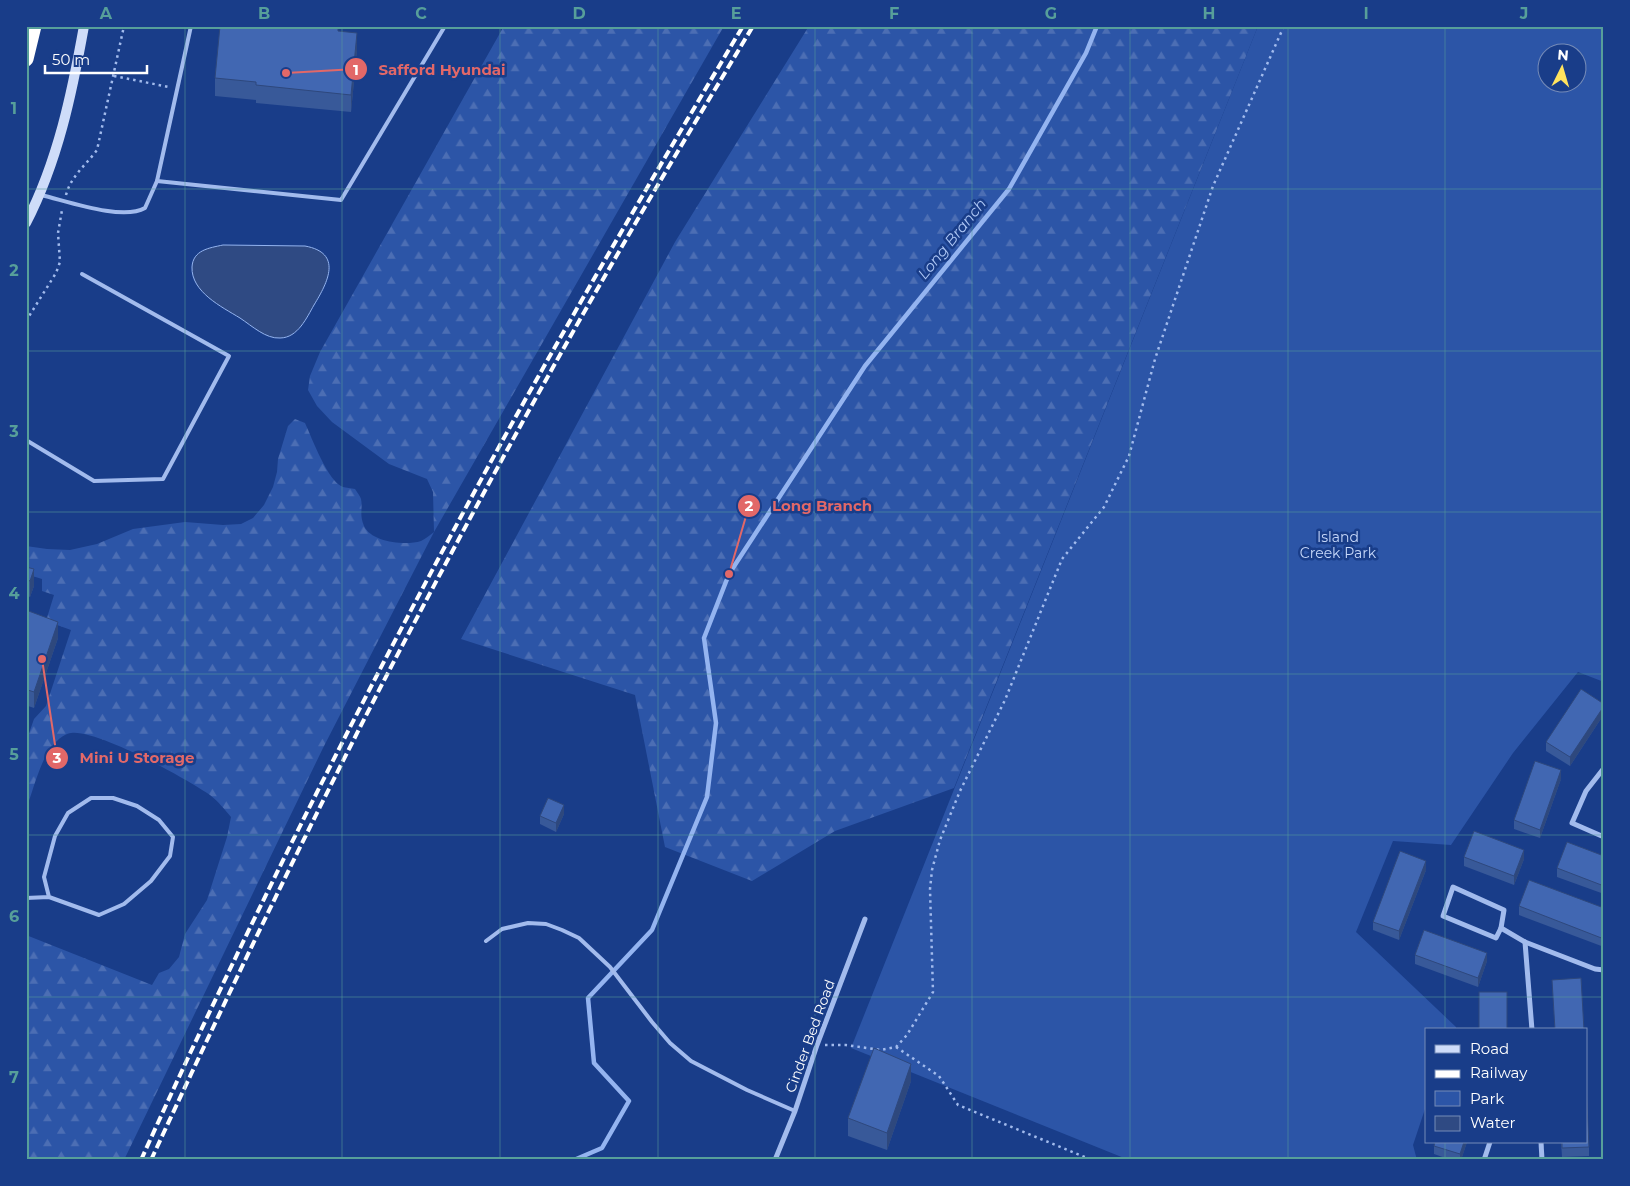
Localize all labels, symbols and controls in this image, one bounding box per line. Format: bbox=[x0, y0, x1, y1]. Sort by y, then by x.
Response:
text: A bbox=[99, 4, 113, 23]
text: B bbox=[258, 4, 270, 23]
text: C bbox=[415, 4, 427, 23]
text: D bbox=[572, 4, 586, 23]
text: E bbox=[731, 4, 741, 23]
text: F bbox=[889, 4, 899, 23]
text: G bbox=[1045, 4, 1057, 23]
text: H bbox=[1203, 4, 1215, 23]
text: I bbox=[1363, 4, 1369, 23]
text: J bbox=[1519, 4, 1528, 23]
scale bar bbox=[45, 42, 148, 74]
north arrow bbox=[1538, 42, 1588, 92]
text: N bbox=[1557, 46, 1570, 65]
text: 50 m bbox=[52, 50, 90, 69]
callout: Safford Hyundai bbox=[344, 54, 516, 84]
text: 1 bbox=[353, 60, 359, 79]
text: Safford Hyundai bbox=[378, 60, 506, 79]
text: 1 bbox=[11, 99, 17, 118]
water label: Long Branch bbox=[913, 194, 990, 283]
text: 2 bbox=[9, 261, 19, 280]
text: 3 bbox=[8, 422, 19, 441]
callout: Long Branch bbox=[736, 491, 882, 521]
text: 2 bbox=[745, 496, 754, 515]
text: Long Branch bbox=[772, 496, 872, 515]
park label: Island Creek Park bbox=[1300, 528, 1377, 562]
text: 4 bbox=[8, 584, 20, 603]
callout: Mini U Storage bbox=[44, 743, 204, 773]
text: 5 bbox=[9, 745, 19, 764]
text: 3 bbox=[52, 748, 62, 767]
text: Mini U Storage bbox=[80, 748, 194, 767]
text: 6 bbox=[9, 907, 19, 926]
street label: Cinder Bed Road bbox=[781, 977, 839, 1095]
legend bbox=[1425, 1028, 1588, 1144]
text: Road bbox=[1470, 1039, 1509, 1058]
text: Railway bbox=[1470, 1063, 1528, 1082]
text: 7 bbox=[9, 1068, 19, 1087]
text: Park bbox=[1470, 1089, 1504, 1108]
text: Water bbox=[1470, 1113, 1516, 1132]

